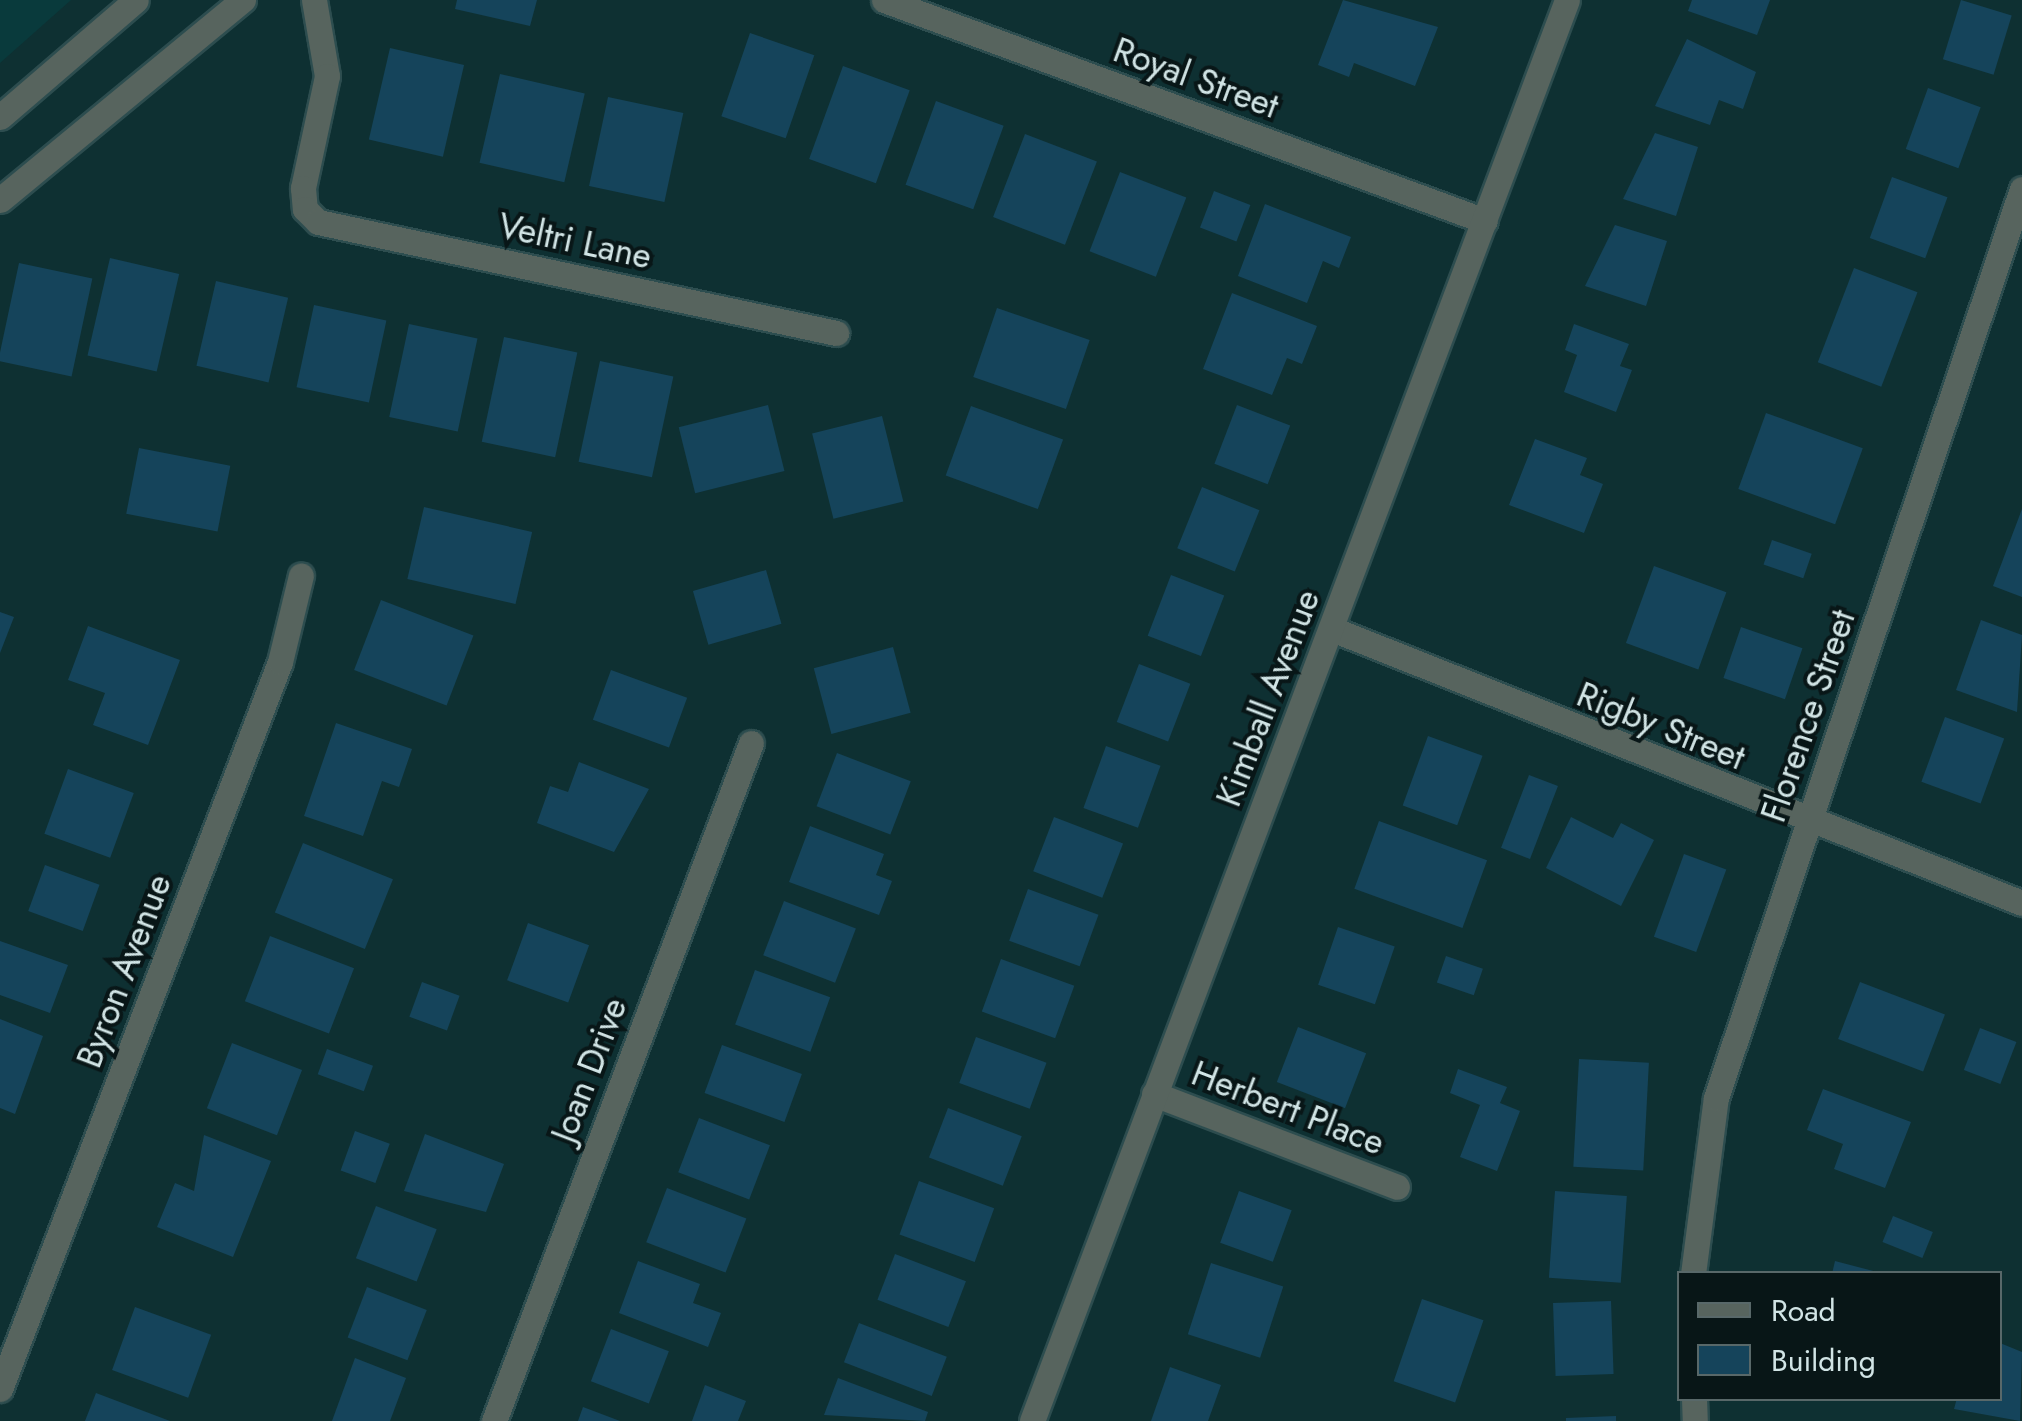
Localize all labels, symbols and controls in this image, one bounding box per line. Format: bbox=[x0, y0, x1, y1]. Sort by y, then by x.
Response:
street label: Royal Street bbox=[1108, 29, 1284, 127]
street label: Veltri Lane bbox=[495, 204, 655, 278]
street label: Kimball Avenue bbox=[1207, 584, 1329, 812]
street label: Florence Street bbox=[1752, 605, 1864, 827]
street label: Rigby Street bbox=[1571, 673, 1751, 779]
street label: Byron Avenue bbox=[68, 869, 180, 1073]
street label: Joan Drive bbox=[542, 992, 636, 1148]
street label: Herbert Place bbox=[1186, 1052, 1390, 1164]
legend bbox=[1677, 1271, 2002, 1401]
text: Road bbox=[1771, 1289, 1836, 1332]
text: Building bbox=[1771, 1339, 1876, 1382]

